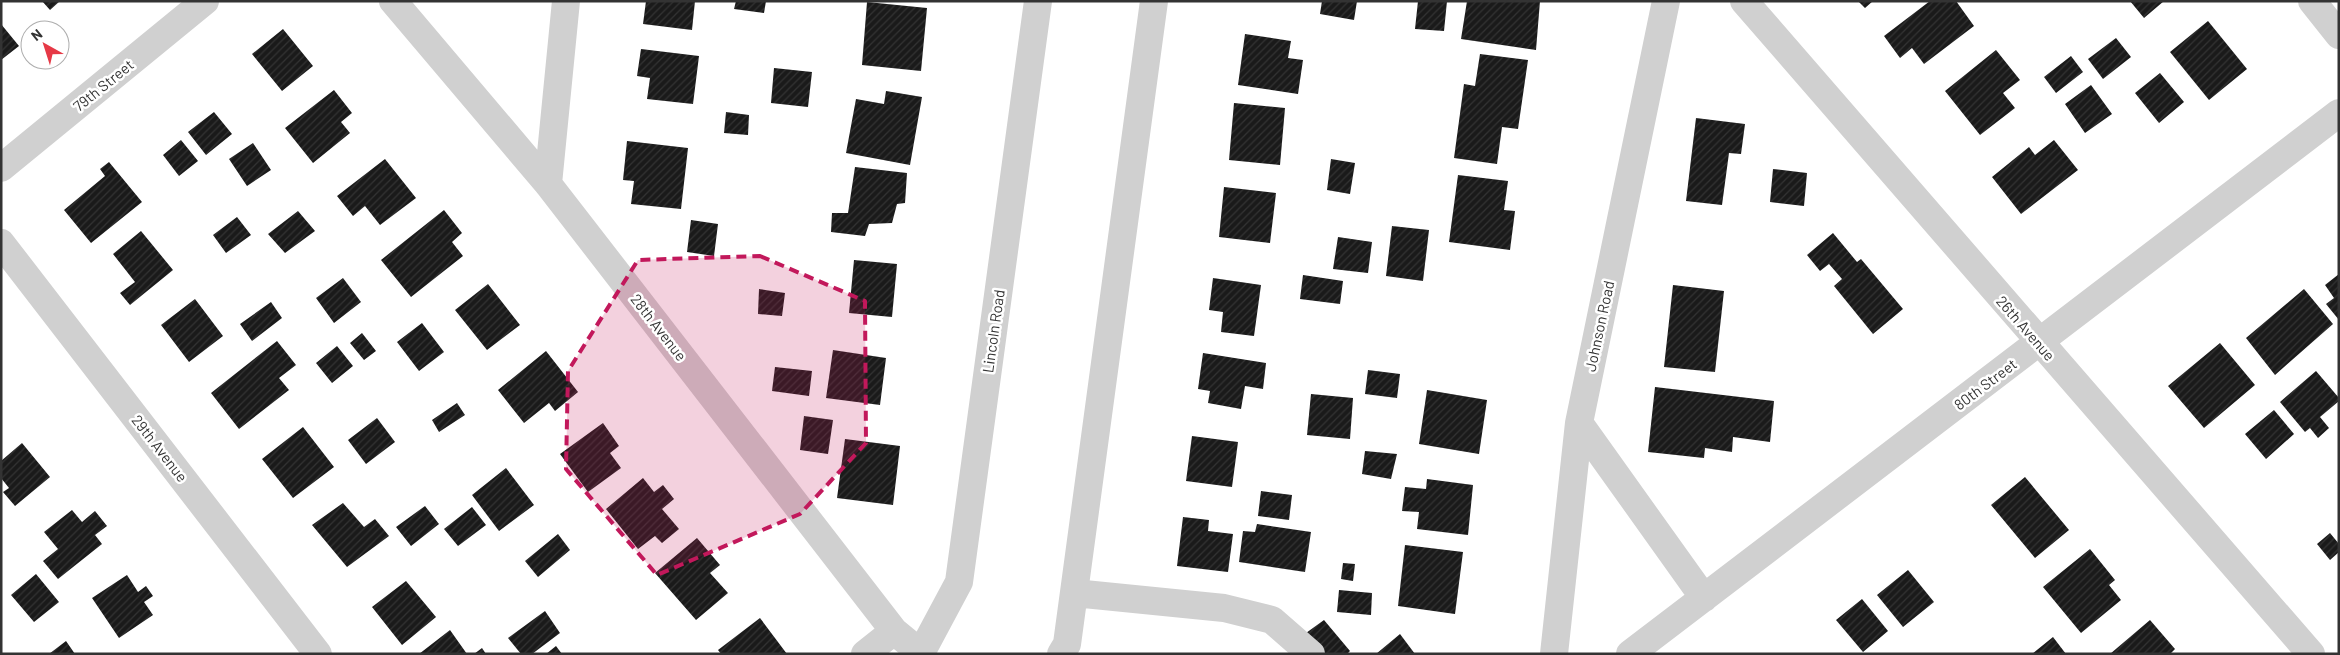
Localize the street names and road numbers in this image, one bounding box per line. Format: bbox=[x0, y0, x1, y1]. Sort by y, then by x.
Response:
street label: 79th Street bbox=[69, 55, 137, 115]
street label: Johnson Road bbox=[1581, 279, 1617, 373]
street label: Lincoln Road bbox=[978, 288, 1008, 374]
street label: 28th Avenue bbox=[627, 290, 691, 364]
street label: 26th Avenue bbox=[1993, 292, 2059, 364]
street label: 80th Street bbox=[1950, 355, 2020, 413]
street label: 29th Avenue bbox=[128, 411, 192, 485]

